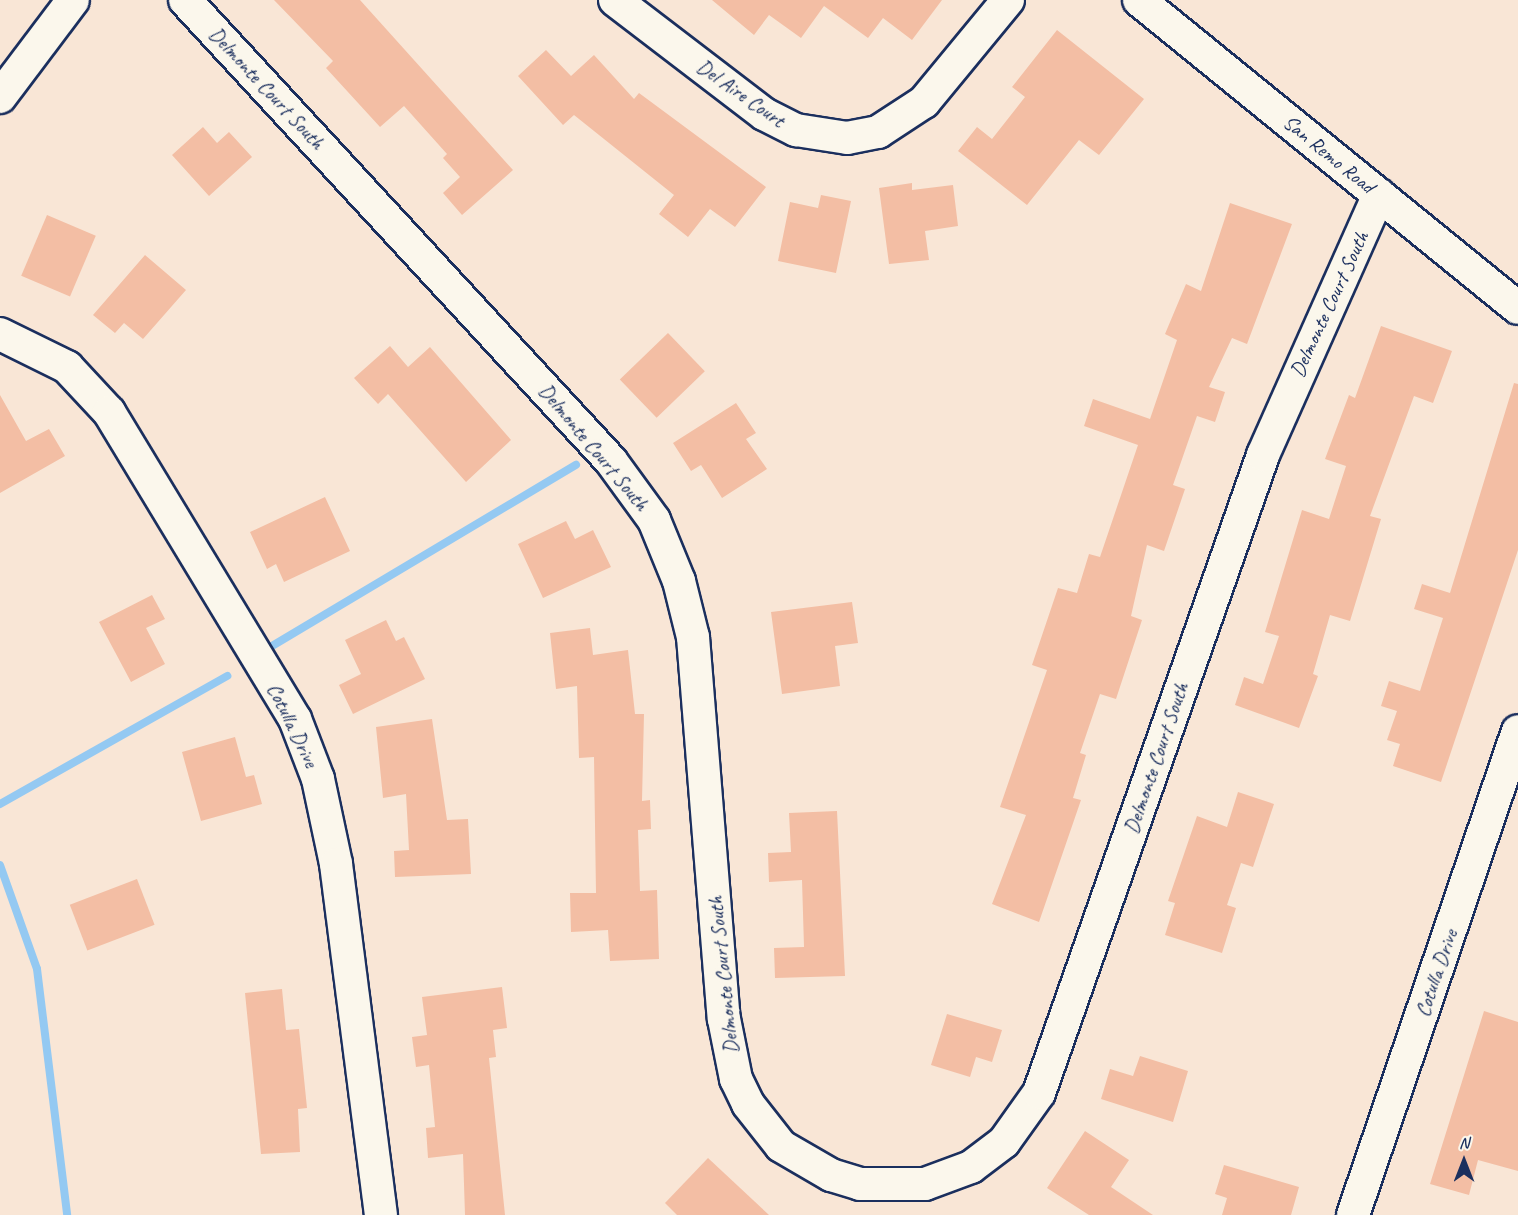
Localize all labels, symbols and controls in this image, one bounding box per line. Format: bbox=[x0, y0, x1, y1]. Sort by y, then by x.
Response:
street label: Delmonte Court South bbox=[204, 22, 330, 154]
street label: Del Aire Court bbox=[692, 54, 790, 132]
street label: San Remo Road bbox=[1278, 109, 1380, 199]
street label: Delmonte Court South bbox=[1284, 227, 1374, 381]
street label: Delmonte Court South bbox=[534, 378, 654, 516]
street label: Cotulla Drive bbox=[262, 679, 324, 771]
street label: Delmonte Court South bbox=[1118, 679, 1194, 837]
street label: Delmonte Court South bbox=[702, 895, 744, 1055]
street label: Cotulla Drive bbox=[1409, 926, 1463, 1020]
north arrow bbox=[1434, 1131, 1494, 1191]
text: N bbox=[1459, 1133, 1469, 1153]

